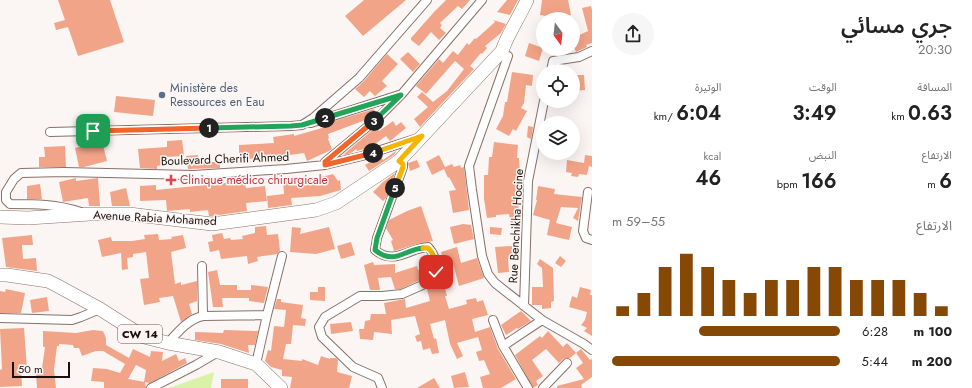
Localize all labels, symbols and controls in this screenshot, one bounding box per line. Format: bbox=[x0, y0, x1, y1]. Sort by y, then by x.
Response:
text: جري مسائي bbox=[841, 9, 952, 41]
north arrow bbox=[536, 12, 580, 56]
map controls bbox=[536, 12, 580, 160]
button: share bbox=[612, 13, 654, 55]
text: 20:30 bbox=[918, 40, 952, 59]
button: locate bbox=[536, 64, 580, 108]
place label: Ministère des Ressources en Eau bbox=[170, 79, 264, 111]
text: الوتيرة bbox=[695, 79, 721, 95]
text: الوقت bbox=[809, 79, 837, 95]
text: المسافة bbox=[917, 79, 952, 95]
marker: Ministère des Ressources en Eau bbox=[157, 90, 167, 100]
text: 6:04 bbox=[676, 99, 721, 128]
text: 3:49 bbox=[792, 99, 837, 128]
text: 0.63 bbox=[908, 99, 952, 128]
pin: 2 bbox=[315, 108, 335, 128]
text: /km bbox=[654, 108, 676, 124]
text: km bbox=[891, 108, 908, 124]
text: 2 bbox=[321, 110, 329, 126]
pin: 3 bbox=[364, 111, 384, 131]
text: 3 bbox=[371, 113, 377, 129]
pin bbox=[76, 114, 110, 148]
button: layers bbox=[536, 116, 580, 160]
pin: 1 bbox=[199, 118, 219, 138]
icon: arrive bbox=[82, 120, 104, 142]
text: 1 bbox=[206, 120, 212, 136]
pin: 4 bbox=[363, 143, 383, 163]
text: 4 bbox=[369, 145, 377, 161]
text: النبض bbox=[809, 147, 837, 163]
text: الارتفاع bbox=[922, 147, 952, 163]
street label: Boulevard Cherifi Ahmed bbox=[160, 148, 290, 170]
text: kcal bbox=[704, 148, 721, 164]
text: 46 bbox=[695, 164, 721, 193]
text: 166 bbox=[801, 167, 837, 196]
text: 6 bbox=[939, 167, 952, 196]
street label: Rue Benchikha Hocine bbox=[504, 168, 528, 284]
place label: Clinique médico chirurgicale bbox=[180, 171, 328, 189]
marker: Clinique médico chirurgicale bbox=[165, 174, 177, 186]
text: bpm bbox=[777, 176, 801, 192]
text: m bbox=[927, 176, 939, 192]
pin: 5 bbox=[385, 178, 405, 198]
text: 5 bbox=[391, 180, 399, 196]
street label: Avenue Rabia Mohamed bbox=[93, 206, 217, 230]
text: 55–59 m bbox=[612, 212, 665, 231]
text: الارتفاع bbox=[916, 216, 952, 235]
pin bbox=[419, 255, 453, 289]
icon: check bbox=[425, 261, 447, 283]
text: 6:28 bbox=[862, 322, 888, 341]
text: 100 m bbox=[914, 322, 952, 341]
road number: CW 14 bbox=[118, 325, 162, 343]
text: 5:44 bbox=[862, 352, 888, 371]
text: 200 m bbox=[912, 352, 952, 371]
scale bar bbox=[12, 360, 70, 379]
text: 50 m bbox=[18, 361, 43, 377]

